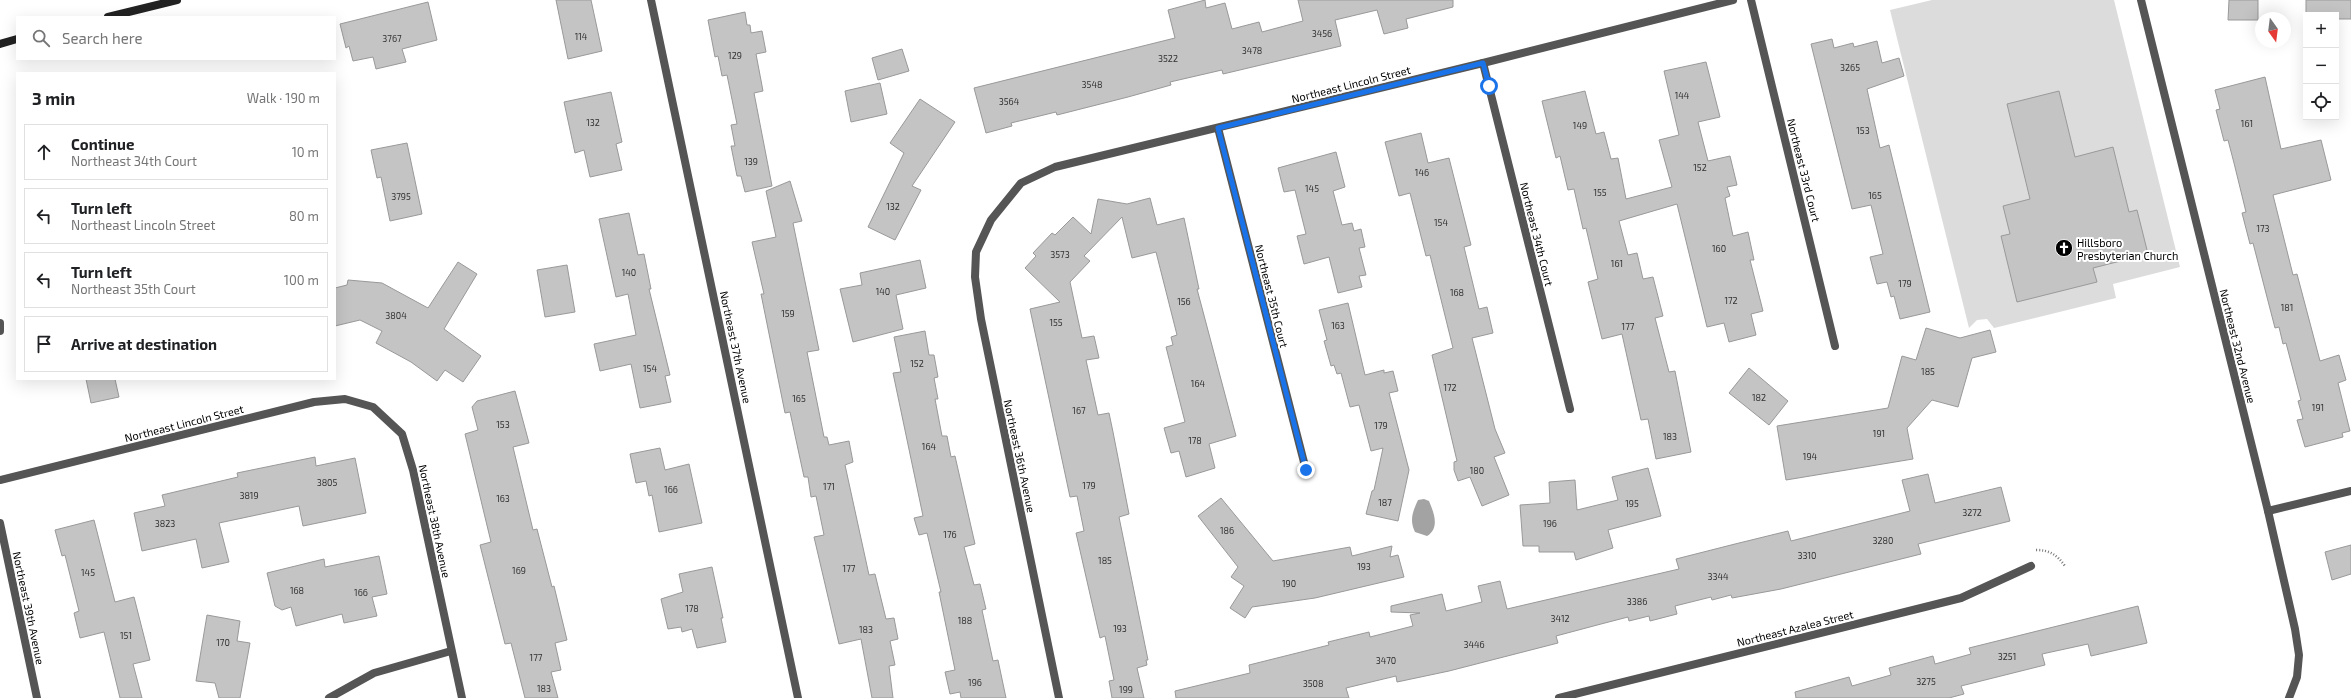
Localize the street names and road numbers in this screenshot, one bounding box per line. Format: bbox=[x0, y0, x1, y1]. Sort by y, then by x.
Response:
street label: Northeast Lincoln Street bbox=[1290, 63, 1412, 105]
street label: Northeast 33rd Court bbox=[1785, 117, 1823, 223]
street label: Northeast 34th Court bbox=[1518, 181, 1556, 287]
street label: Northeast 35th Court bbox=[1253, 243, 1291, 349]
street label: Northeast 32nd Avenue bbox=[2218, 288, 2259, 405]
street label: Northeast 37th Avenue bbox=[718, 290, 754, 404]
street label: Northeast 36th Avenue bbox=[1002, 398, 1038, 514]
street label: Northeast Lincoln Street bbox=[123, 402, 245, 444]
street label: Northeast 38th Avenue bbox=[417, 463, 453, 579]
street label: Northeast 39th Avenue bbox=[11, 550, 47, 666]
street label: Northeast Azalea Street bbox=[1735, 607, 1855, 649]

